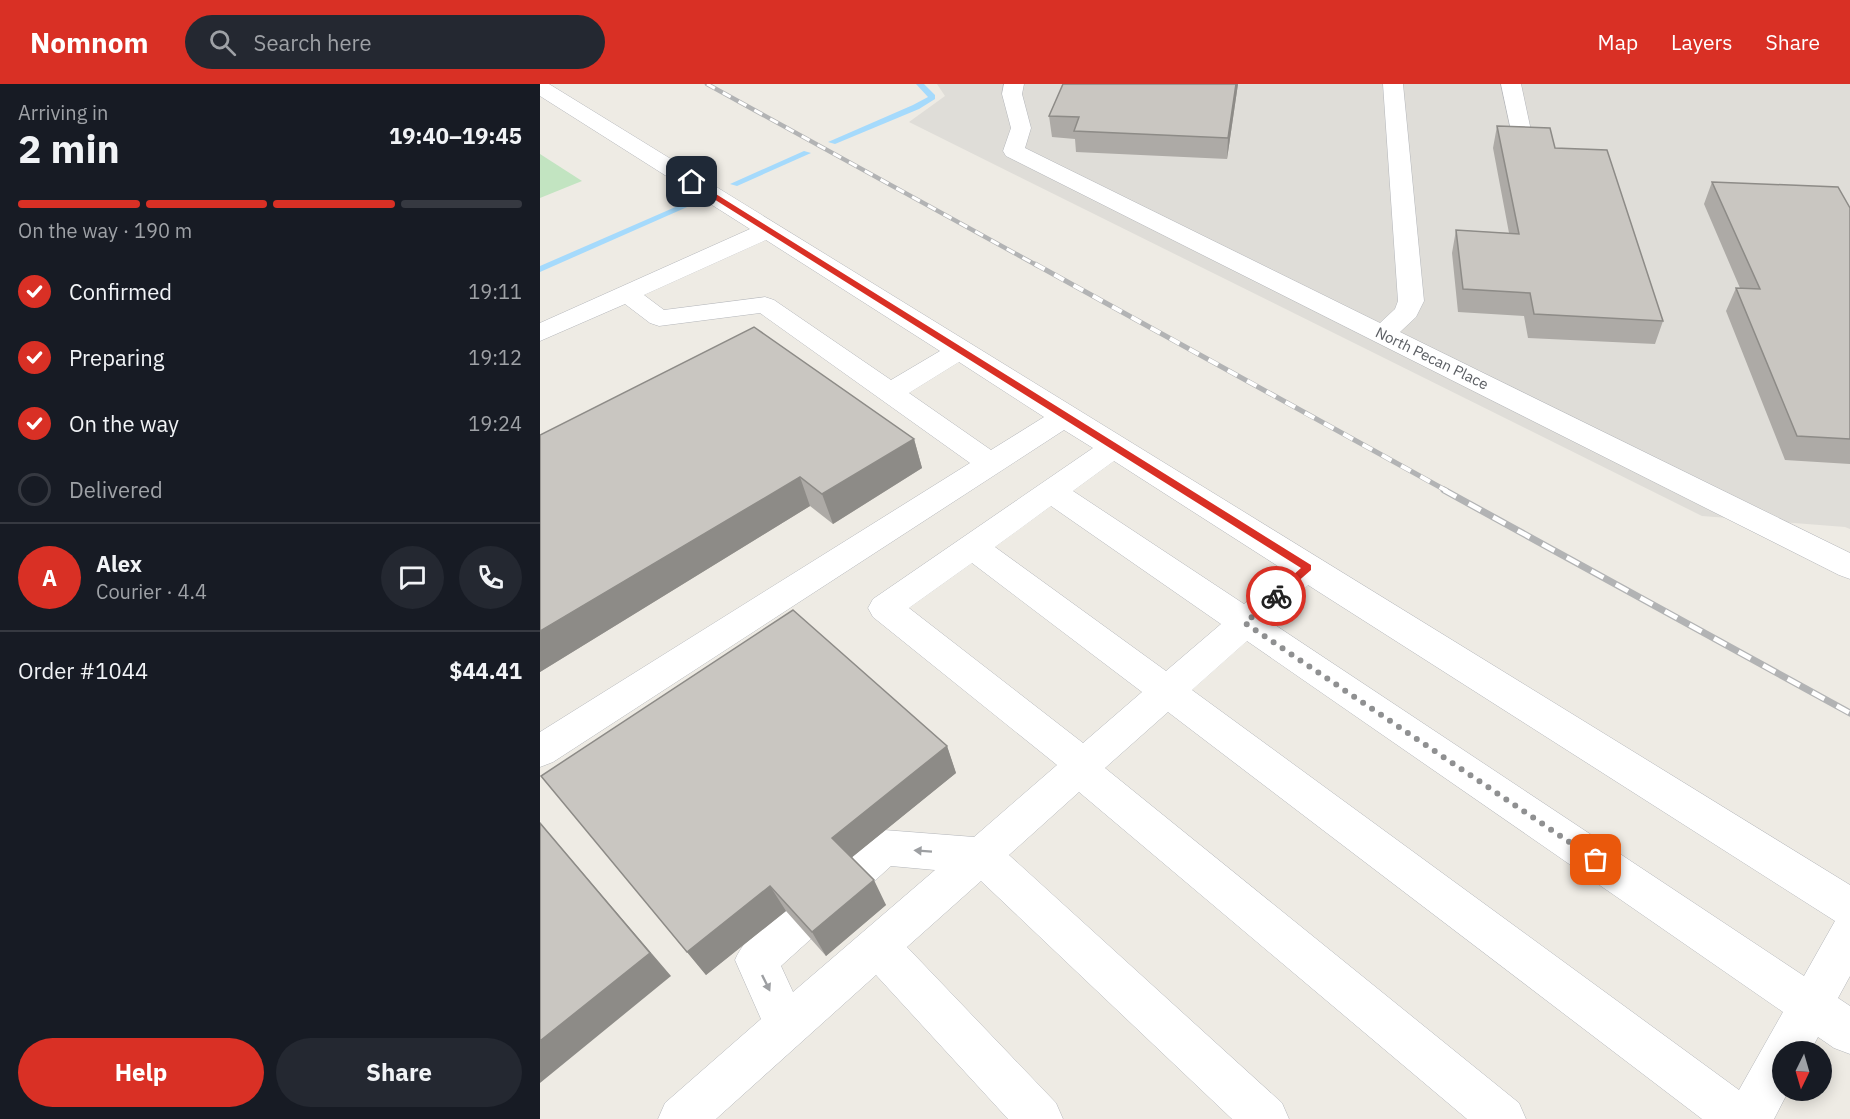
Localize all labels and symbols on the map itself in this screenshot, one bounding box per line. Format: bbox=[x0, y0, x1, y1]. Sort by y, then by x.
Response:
pin bbox=[666, 156, 717, 207]
street label: North Pecan Place bbox=[1372, 322, 1492, 394]
courier bbox=[1246, 566, 1306, 626]
pin bbox=[1570, 834, 1621, 885]
one-way arrow bbox=[913, 846, 932, 856]
one-way arrow bbox=[762, 974, 771, 991]
north arrow bbox=[1772, 1041, 1832, 1101]

